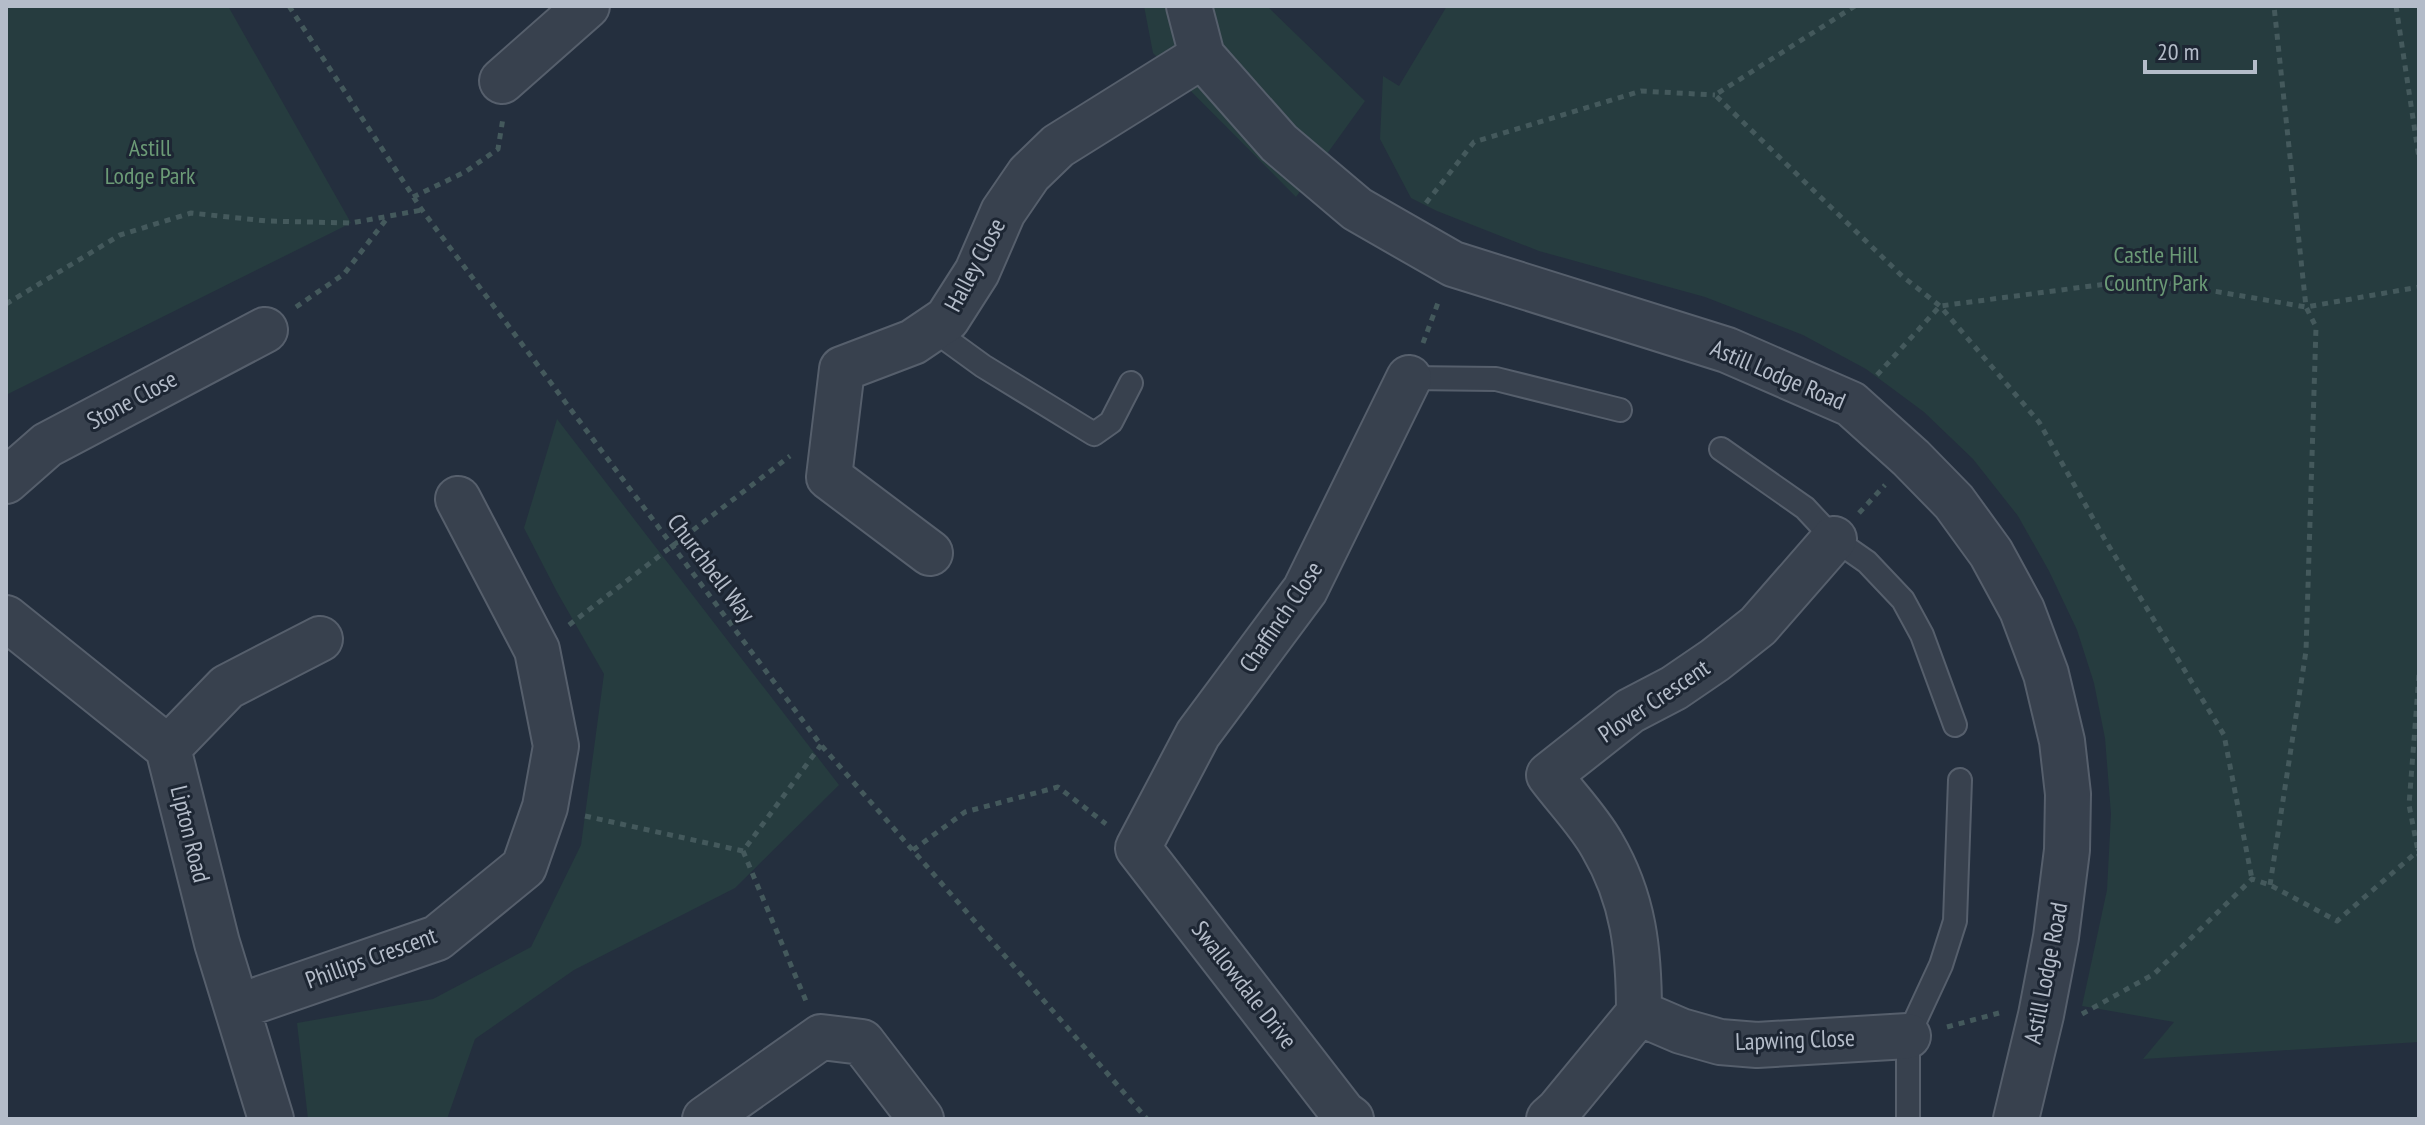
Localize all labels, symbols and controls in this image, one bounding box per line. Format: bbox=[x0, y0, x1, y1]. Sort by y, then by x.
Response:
scale bar bbox=[2145, 24, 2255, 74]
text: 20 m bbox=[2157, 36, 2199, 67]
park label: Astill Lodge Park bbox=[105, 132, 196, 191]
street label: Halley Close bbox=[937, 213, 1012, 317]
park label: Castle Hill Country Park bbox=[2104, 239, 2209, 298]
street label: Astill Lodge Road bbox=[1706, 332, 1850, 417]
street label: Stone Close bbox=[81, 363, 182, 436]
street label: Churchbell Way bbox=[661, 507, 762, 628]
street label: Chaffinch Close bbox=[1232, 555, 1329, 678]
street label: Plover Crescent bbox=[1592, 652, 1716, 749]
street label: Lipton Road bbox=[163, 782, 217, 886]
street label: Astill Lodge Road bbox=[2017, 899, 2074, 1046]
street label: Swallowdale Drive bbox=[1185, 915, 1304, 1055]
street label: Phillips Crescent bbox=[301, 919, 441, 996]
street label: Lapwing Close bbox=[1735, 1022, 1855, 1057]

